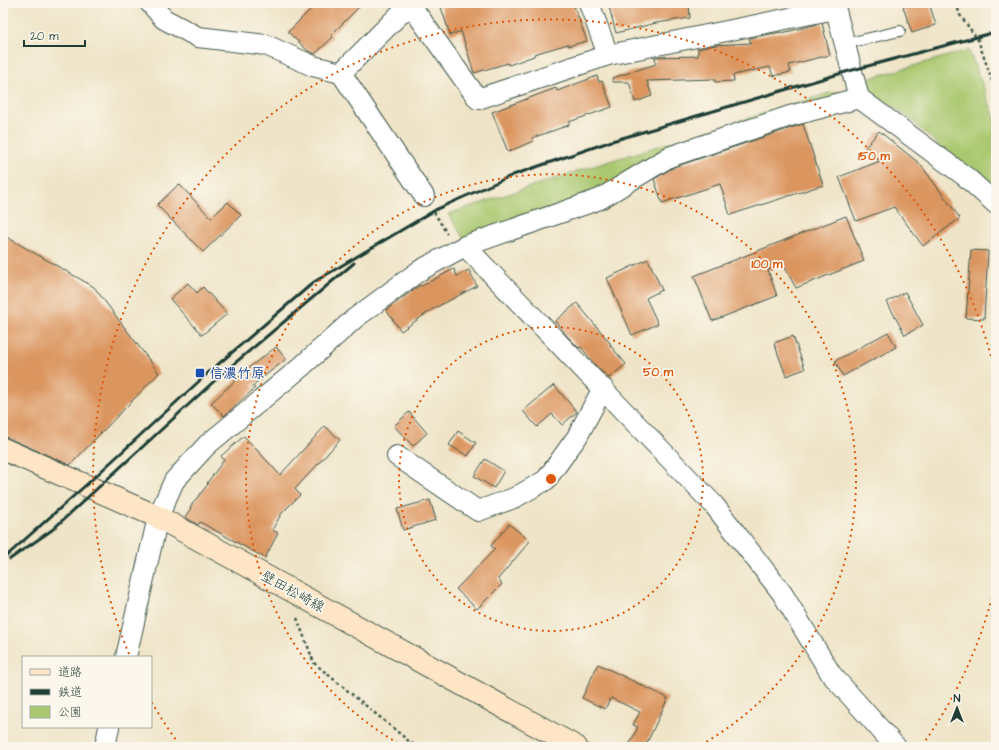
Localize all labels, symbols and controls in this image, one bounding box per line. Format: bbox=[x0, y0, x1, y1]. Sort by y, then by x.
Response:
scale bar bbox=[24, 22, 85, 48]
text: 20 m bbox=[30, 28, 59, 45]
text: 150 m bbox=[858, 148, 891, 165]
text: 100 m bbox=[752, 256, 783, 273]
place label: 信濃竹原 bbox=[209, 364, 265, 384]
text: 50 m bbox=[643, 364, 674, 381]
marker: 信濃竹原 bbox=[194, 367, 206, 379]
centre of rings bbox=[544, 472, 558, 486]
street label: 壁田松崎線 bbox=[257, 566, 328, 618]
legend bbox=[22, 656, 152, 728]
text: 道路 bbox=[58, 664, 82, 681]
text: 鉄道 bbox=[58, 684, 82, 701]
north arrow bbox=[937, 688, 977, 728]
text: N bbox=[954, 691, 961, 706]
text: 公園 bbox=[58, 704, 82, 721]

